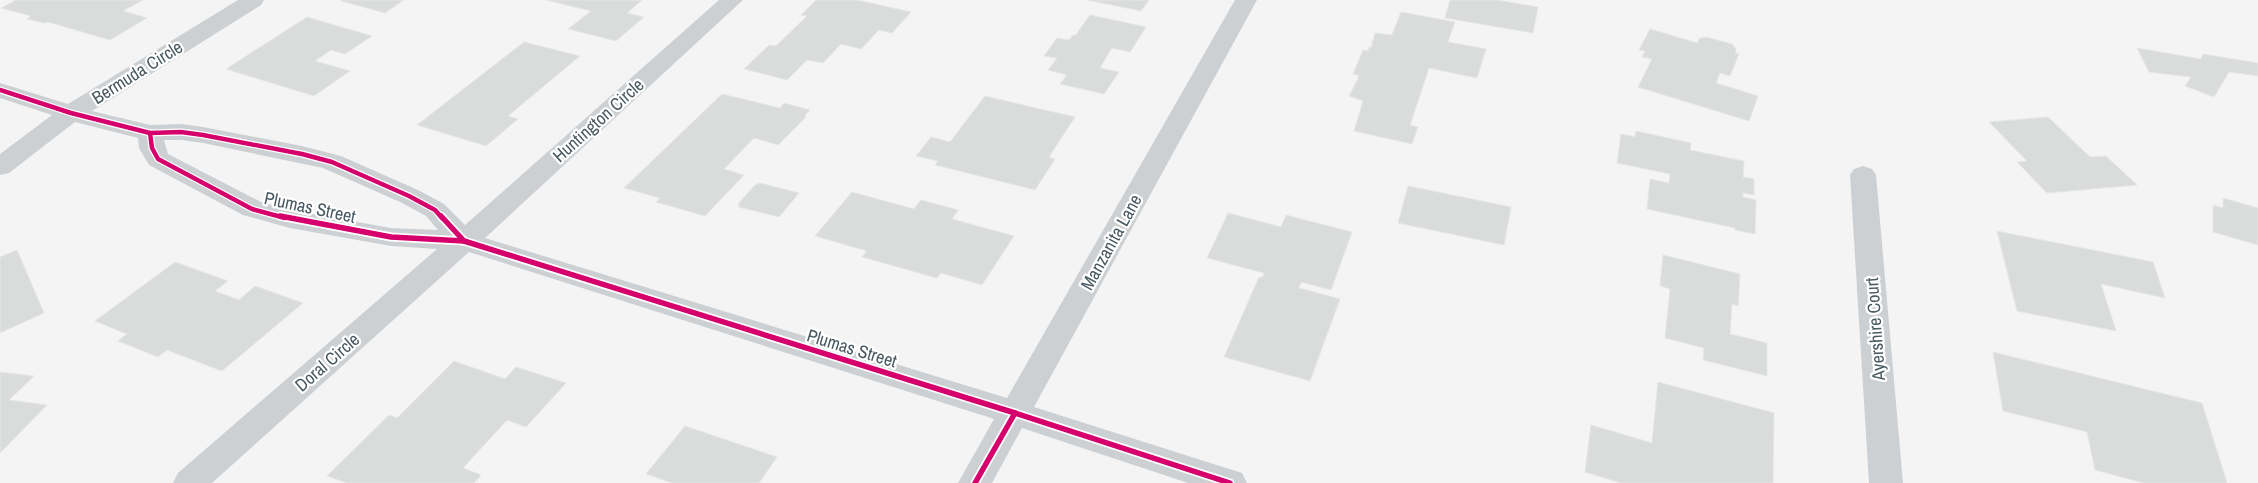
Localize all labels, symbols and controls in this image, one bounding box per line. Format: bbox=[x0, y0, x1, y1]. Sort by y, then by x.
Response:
street label: Bermuda Circle bbox=[87, 34, 187, 110]
street label: Huntington Circle bbox=[547, 72, 649, 168]
street label: Plumas Street bbox=[262, 185, 358, 229]
street label: Manzanita Lane bbox=[1074, 190, 1148, 294]
street label: Ayershire Court bbox=[1859, 277, 1891, 382]
street label: Plumas Street bbox=[804, 322, 900, 374]
street label: Doral Circle bbox=[289, 327, 365, 397]

